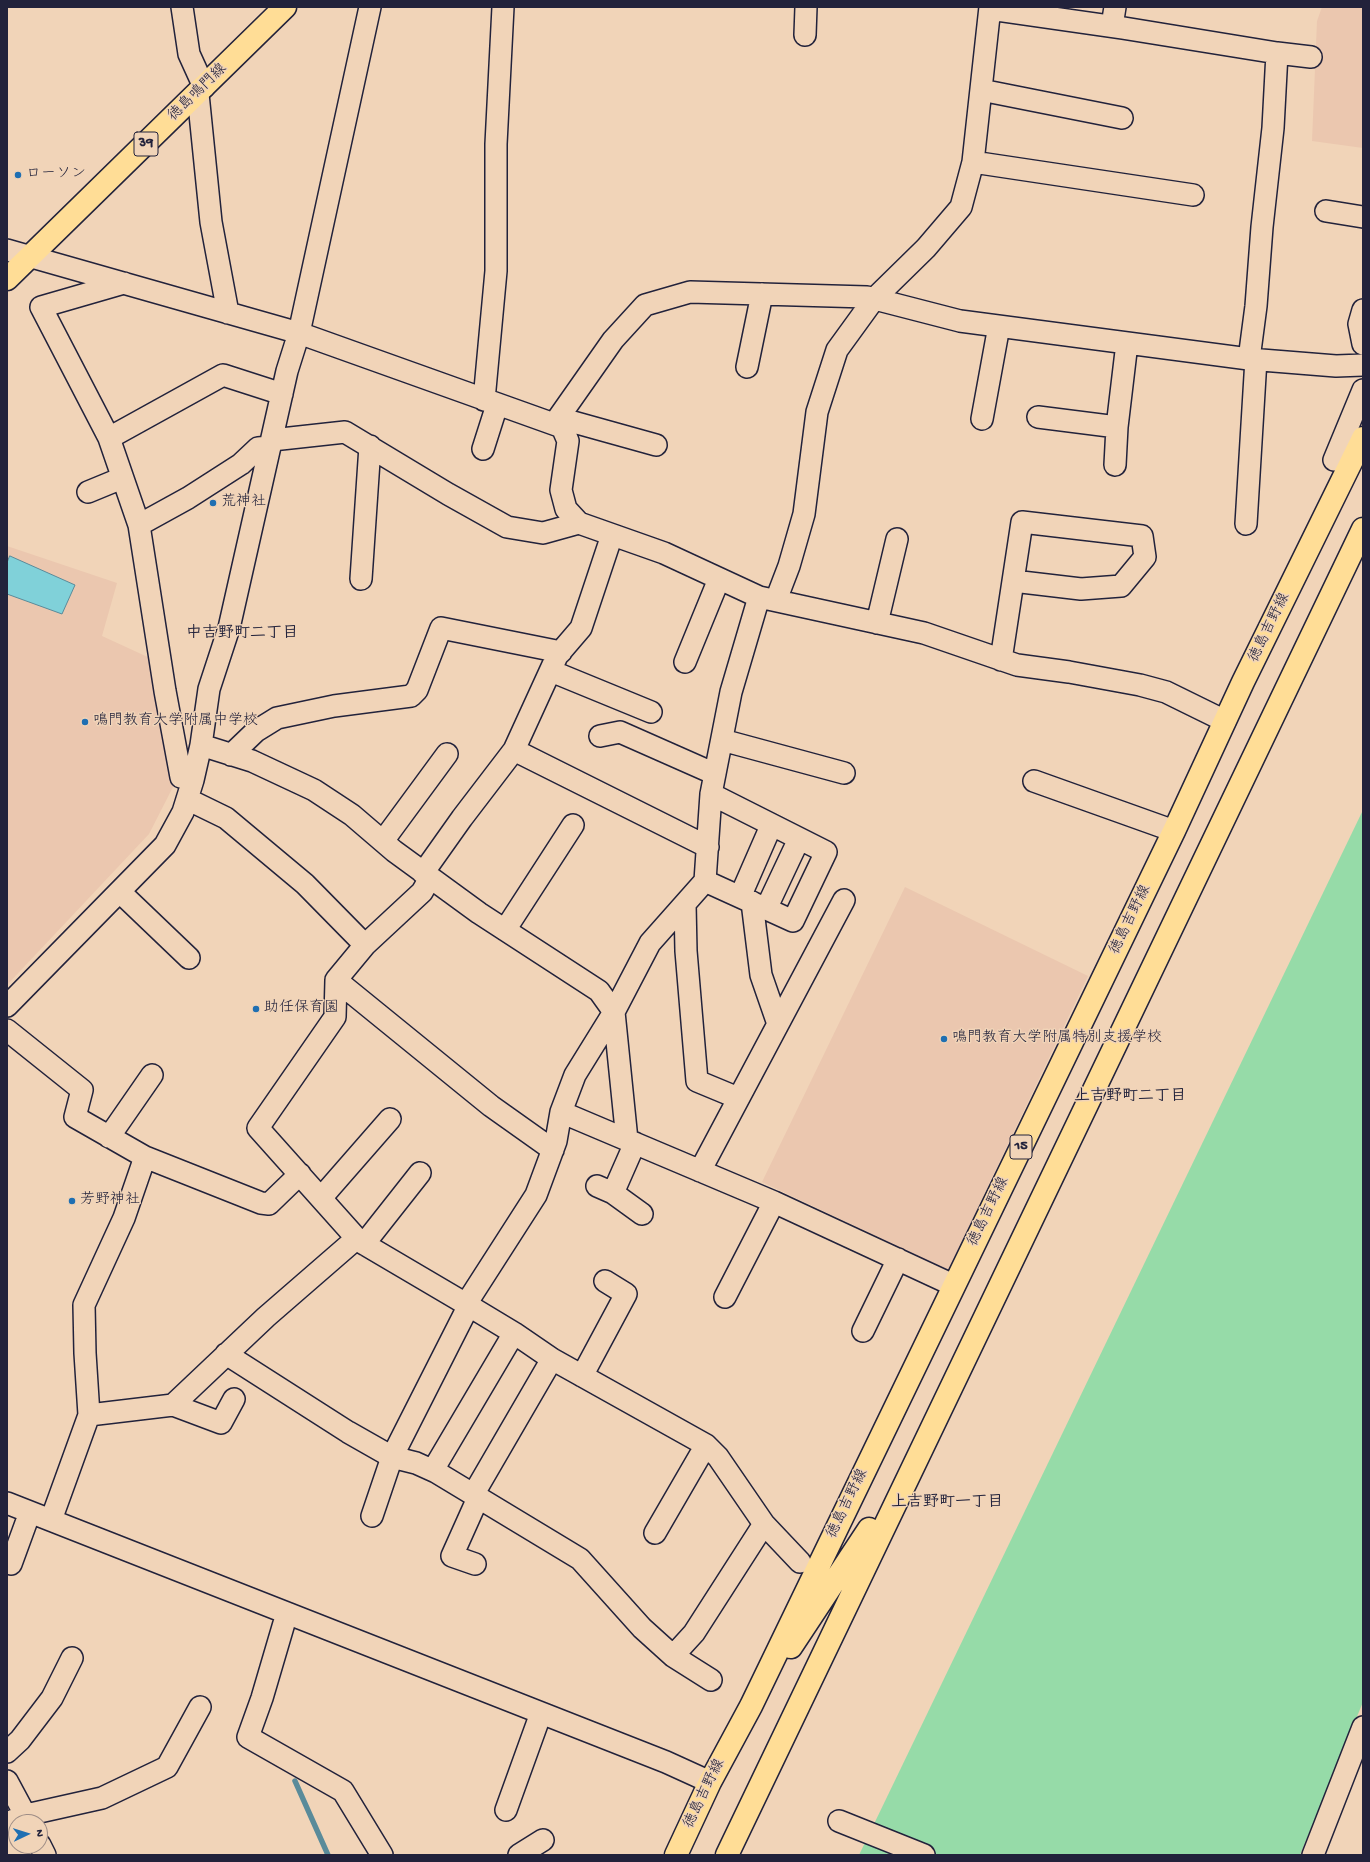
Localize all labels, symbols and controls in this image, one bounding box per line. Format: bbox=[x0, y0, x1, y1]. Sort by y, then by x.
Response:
street label: 徳島鳴門線 bbox=[165, 60, 231, 126]
road number: 39 bbox=[134, 132, 158, 156]
place label: ローソン bbox=[26, 166, 86, 184]
marker: ローソン bbox=[13, 170, 23, 180]
place label: 荒神社 bbox=[221, 494, 266, 512]
marker: 荒神社 bbox=[208, 498, 218, 508]
street label: 徳島吉野線 bbox=[1245, 590, 1295, 666]
district label: 中吉野町二丁目 bbox=[186, 625, 298, 645]
place label: 鳴門教育大学附属中学校 bbox=[93, 713, 258, 731]
marker: 鳴門教育大学附属中学校 bbox=[80, 717, 90, 727]
street label: 徳島吉野線 bbox=[1106, 882, 1156, 958]
place label: 助任保育園 bbox=[264, 1000, 339, 1018]
marker: 助任保育園 bbox=[251, 1004, 261, 1014]
place label: 鳴門教育大学附属特別支援学校 bbox=[952, 1030, 1162, 1048]
marker: 鳴門教育大学附属特別支援学校 bbox=[939, 1034, 949, 1044]
district label: 上吉野町二丁目 bbox=[1074, 1088, 1186, 1108]
road number: 15 bbox=[1010, 1135, 1032, 1159]
street label: 徳島吉野線 bbox=[964, 1174, 1014, 1250]
place label: 芳野神社 bbox=[80, 1192, 140, 1210]
marker: 芳野神社 bbox=[67, 1196, 77, 1206]
street label: 徳島吉野線 bbox=[823, 1466, 873, 1542]
district label: 上吉野町一丁目 bbox=[891, 1494, 1003, 1514]
street label: 徳島吉野線 bbox=[680, 1756, 730, 1832]
north arrow bbox=[8, 1814, 48, 1854]
text: N bbox=[33, 1829, 45, 1837]

